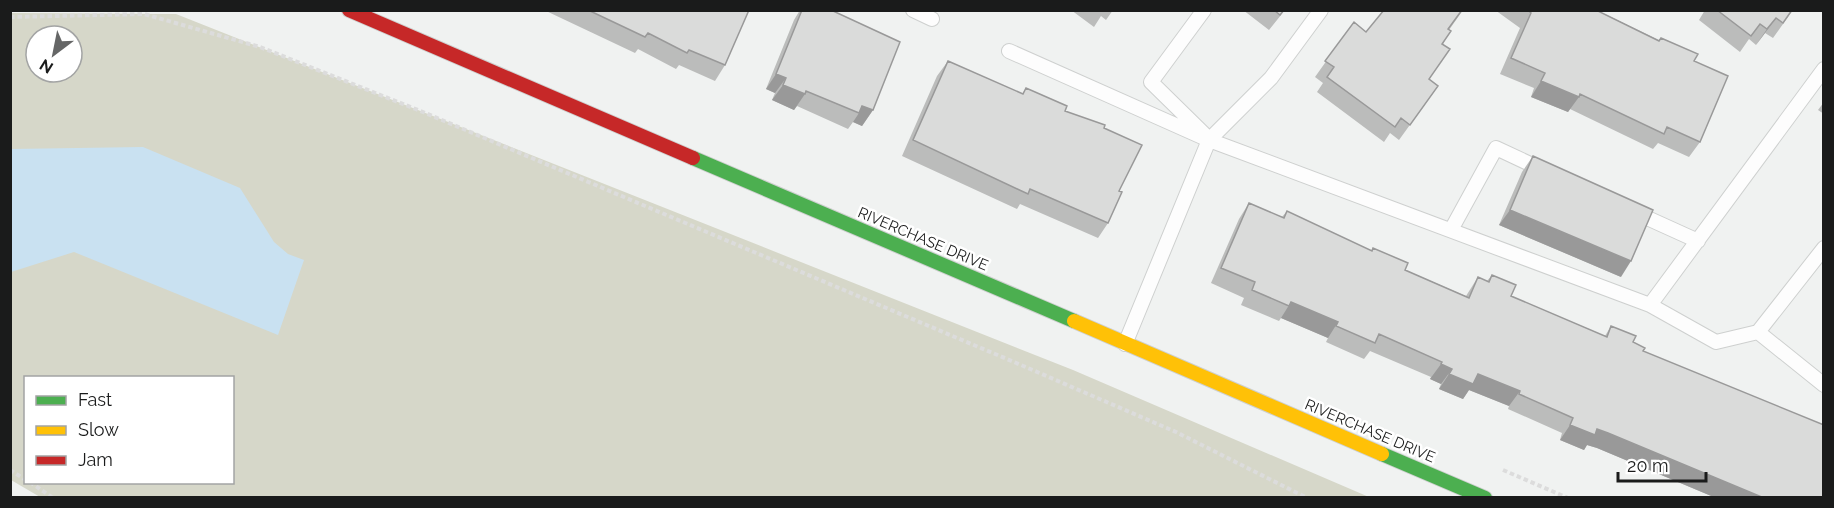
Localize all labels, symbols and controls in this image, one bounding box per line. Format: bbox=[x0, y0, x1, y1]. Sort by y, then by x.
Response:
north arrow bbox=[24, 24, 84, 84]
text: N bbox=[36, 55, 57, 78]
street label: RIVERCHASE DRIVE bbox=[855, 203, 991, 275]
legend bbox=[24, 376, 234, 484]
text: Fast bbox=[78, 389, 112, 410]
street label: RIVERCHASE DRIVE bbox=[1302, 395, 1438, 467]
text: Slow bbox=[78, 419, 119, 440]
scale bar bbox=[1618, 445, 1706, 483]
text: Jam bbox=[78, 449, 113, 470]
text: 20 m bbox=[1627, 455, 1669, 476]

